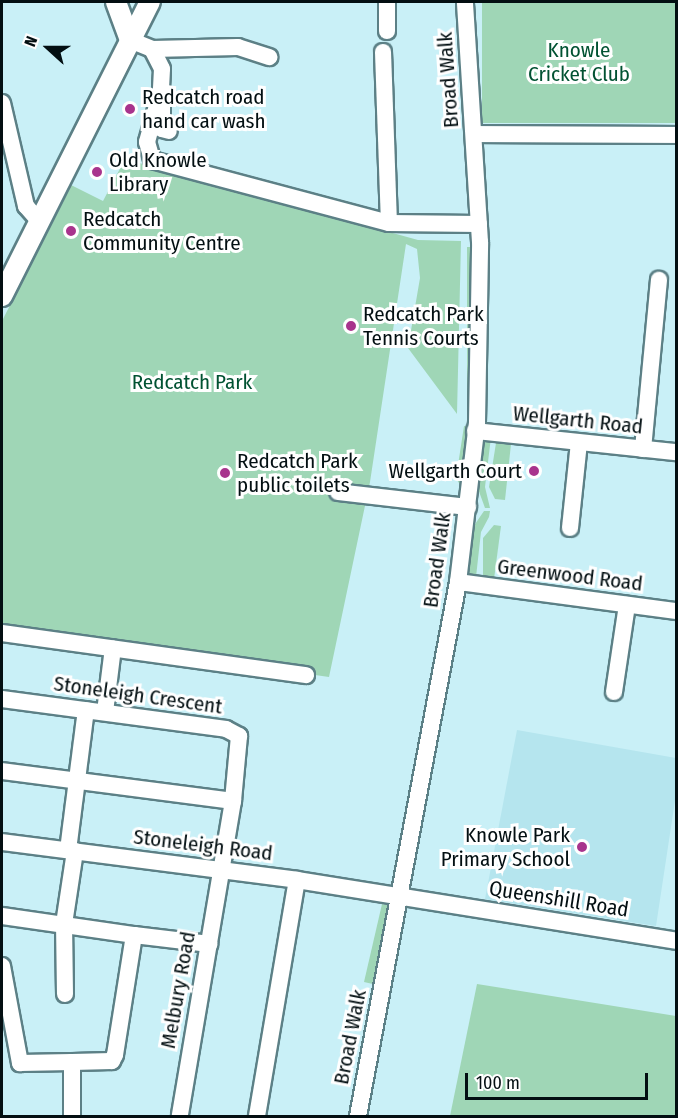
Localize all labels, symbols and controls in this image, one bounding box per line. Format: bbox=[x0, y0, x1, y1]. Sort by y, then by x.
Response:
north arrow bbox=[18, 18, 78, 78]
street label: Broad Walk bbox=[432, 31, 464, 129]
text: N bbox=[20, 33, 41, 49]
park label: Knowle Cricket Club bbox=[528, 37, 630, 87]
place label: Redcatch road hand car wash bbox=[142, 84, 266, 134]
marker: Redcatch road hand car wash bbox=[123, 102, 137, 116]
place label: Old Knowle Library bbox=[109, 147, 207, 197]
marker: Old Knowle Library bbox=[90, 165, 104, 179]
place label: Redcatch Community Centre bbox=[83, 206, 241, 256]
marker: Redcatch Community Centre bbox=[64, 224, 78, 238]
place label: Redcatch Park Tennis Courts bbox=[363, 301, 484, 351]
marker: Redcatch Park Tennis Courts bbox=[344, 319, 358, 333]
park label: Redcatch Park bbox=[132, 369, 252, 395]
street label: Wellgarth Road bbox=[512, 401, 644, 439]
place label: Redcatch Park public toilets bbox=[237, 448, 358, 498]
place label: Wellgarth Court bbox=[389, 458, 522, 484]
marker: Wellgarth Court bbox=[527, 464, 541, 478]
marker: Redcatch Park public toilets bbox=[218, 466, 232, 480]
street label: Broad Walk bbox=[418, 511, 456, 609]
street label: Greenwood Road bbox=[496, 554, 644, 596]
street label: Stoneleigh Crescent bbox=[52, 671, 224, 719]
place label: Knowle Park Primary School bbox=[441, 822, 570, 872]
street label: Stoneleigh Road bbox=[132, 824, 274, 866]
marker: Knowle Park Primary School bbox=[575, 840, 589, 854]
street label: Queenshill Road bbox=[487, 876, 631, 922]
street label: Melbury Road bbox=[155, 930, 201, 1050]
street label: Broad Walk bbox=[328, 987, 372, 1087]
scale bar bbox=[468, 1061, 651, 1099]
text: 100 m bbox=[476, 1072, 520, 1094]

